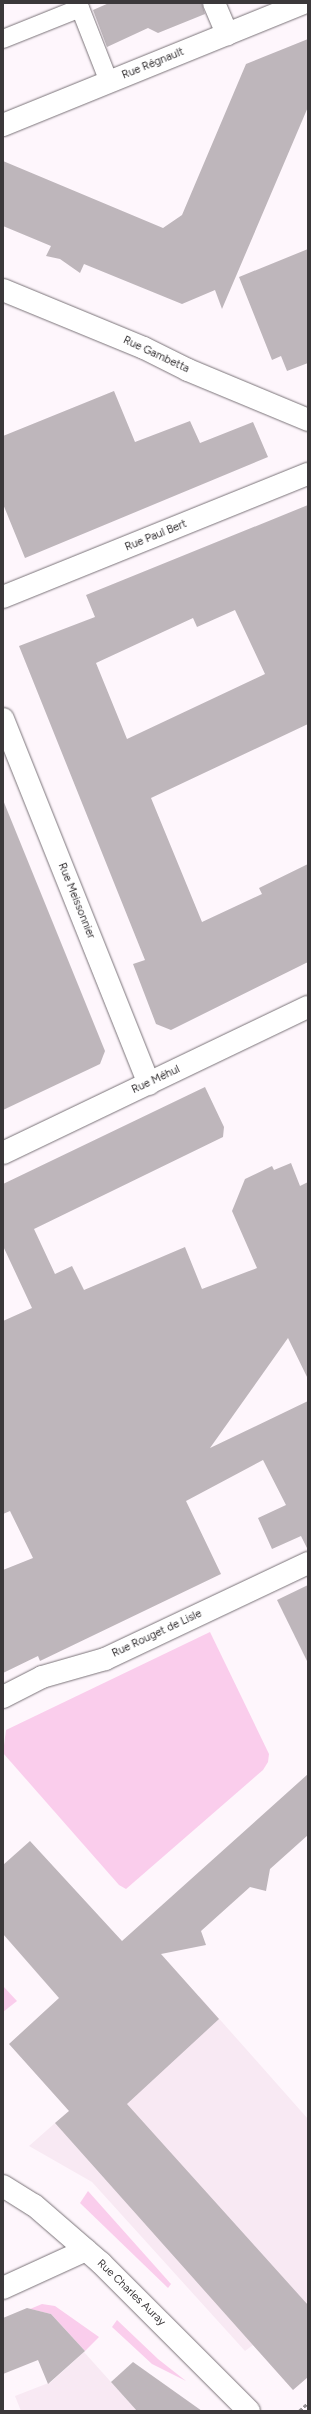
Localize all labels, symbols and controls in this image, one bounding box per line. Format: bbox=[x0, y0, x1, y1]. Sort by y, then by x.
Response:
street label: Rue Régnault bbox=[120, 46, 186, 82]
street label: Rue Gambetta bbox=[121, 334, 191, 376]
street label: Rue Paul Bert bbox=[123, 518, 189, 554]
street label: Rue Meissonnier bbox=[55, 861, 97, 941]
street label: Rue Méhul bbox=[130, 1063, 182, 1097]
street label: Rue Rouget de Lisle bbox=[110, 1607, 204, 1661]
street label: Rue Charles Auray bbox=[94, 2257, 168, 2329]

